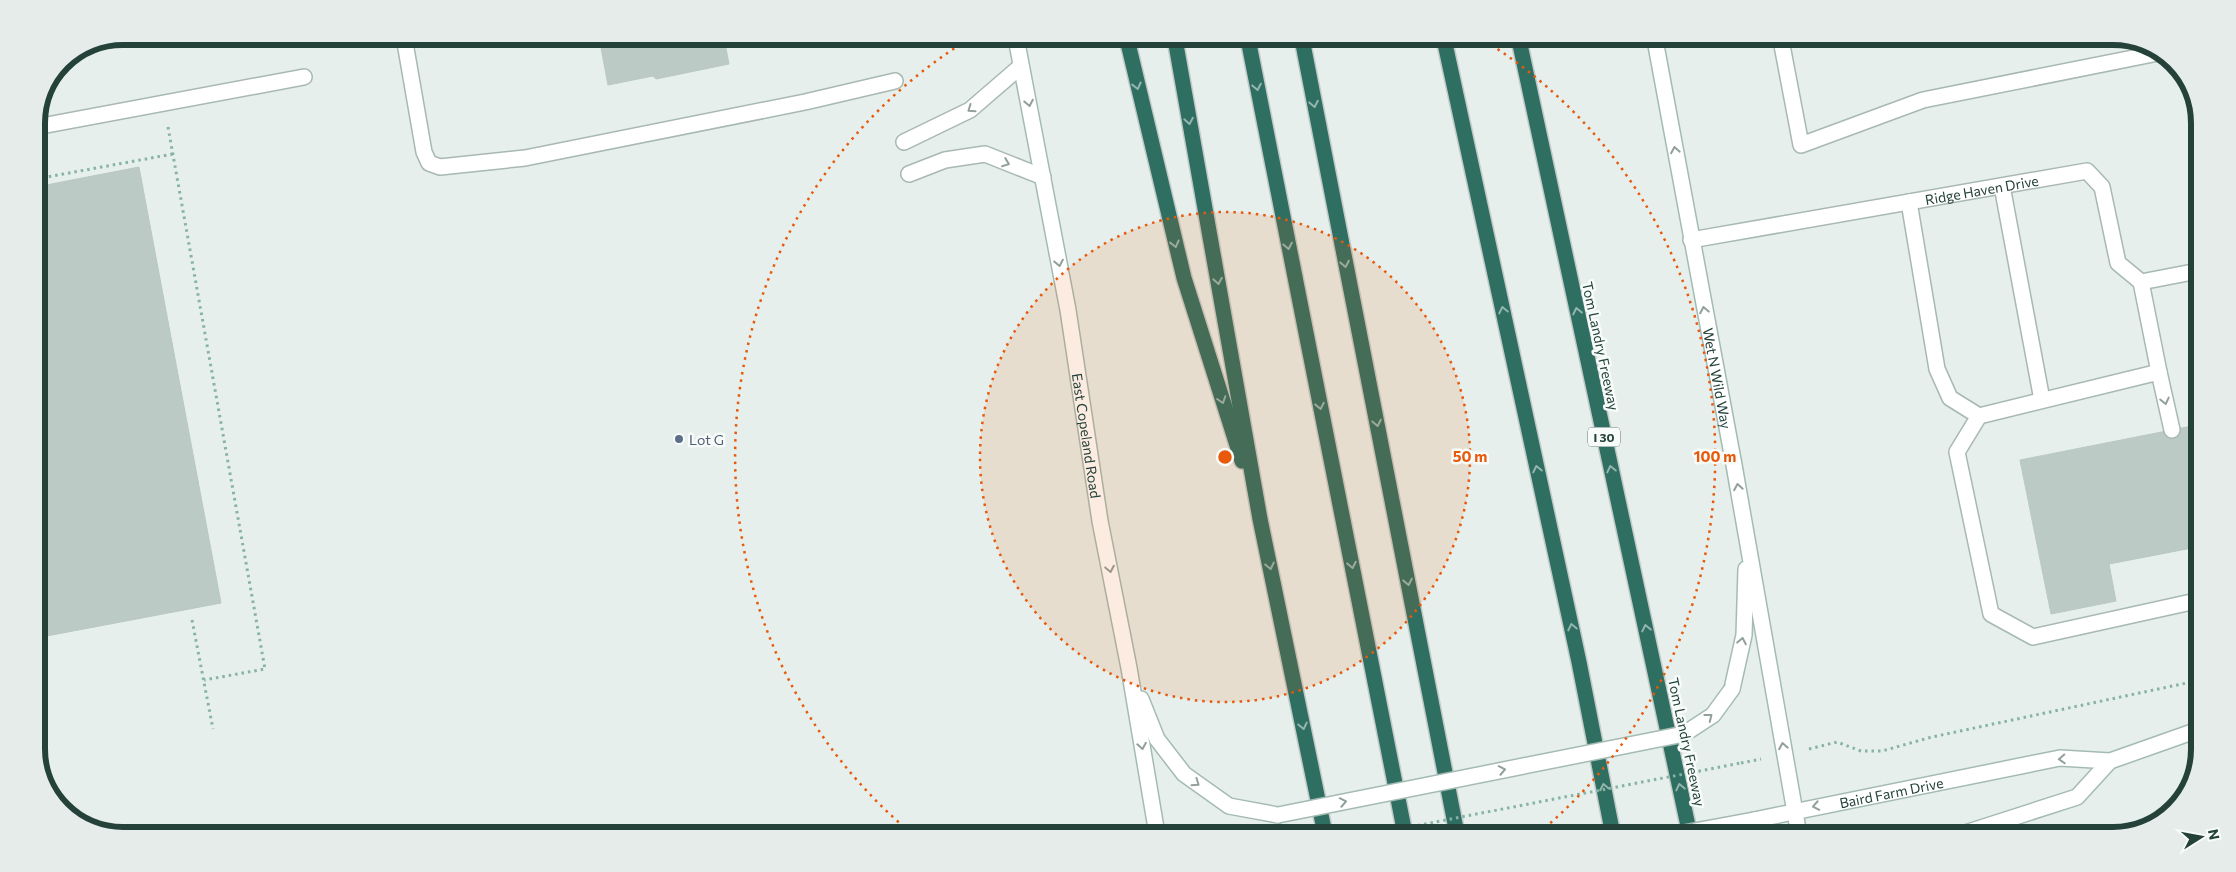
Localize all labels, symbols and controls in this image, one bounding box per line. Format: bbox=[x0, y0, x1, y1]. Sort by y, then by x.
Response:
one-way arrow bbox=[1131, 82, 1142, 91]
one-way arrow bbox=[1251, 82, 1262, 91]
one-way arrow bbox=[1023, 99, 1033, 108]
one-way arrow bbox=[1309, 100, 1319, 108]
one-way arrow bbox=[967, 103, 976, 112]
one-way arrow bbox=[1184, 117, 1194, 126]
one-way arrow bbox=[1670, 146, 1680, 155]
one-way arrow bbox=[1001, 156, 1010, 167]
street label: Ridge Haven Drive bbox=[1923, 171, 2040, 208]
one-way arrow bbox=[1170, 240, 1180, 248]
one-way arrow bbox=[1283, 242, 1293, 251]
one-way arrow bbox=[1054, 259, 1064, 267]
one-way arrow bbox=[1340, 259, 1350, 268]
one-way arrow bbox=[1212, 277, 1222, 286]
street label: Tom Landry Freeway bbox=[1579, 280, 1623, 412]
one-way arrow bbox=[1498, 305, 1508, 314]
one-way arrow bbox=[1572, 306, 1583, 315]
one-way arrow bbox=[1700, 306, 1710, 315]
street label: Wet N Wild Way bbox=[1700, 326, 1736, 430]
street label: East Copeland Road bbox=[1069, 372, 1105, 499]
one-way arrow bbox=[1217, 395, 1227, 403]
one-way arrow bbox=[2159, 397, 2170, 405]
one-way arrow bbox=[1314, 401, 1325, 410]
one-way arrow bbox=[1371, 419, 1381, 427]
road number: I 30 bbox=[1588, 428, 1620, 447]
place label: Lot G bbox=[689, 431, 724, 448]
marker: Lot G bbox=[673, 433, 685, 445]
text: 50 m bbox=[1453, 447, 1487, 465]
text: 100 m bbox=[1694, 447, 1736, 465]
centre of rings bbox=[1216, 448, 1234, 466]
one-way arrow bbox=[1532, 464, 1543, 473]
one-way arrow bbox=[1606, 465, 1617, 474]
one-way arrow bbox=[1733, 483, 1744, 491]
one-way arrow bbox=[1346, 561, 1356, 569]
one-way arrow bbox=[1264, 562, 1275, 571]
one-way arrow bbox=[1104, 564, 1114, 573]
one-way arrow bbox=[1402, 578, 1412, 587]
one-way arrow bbox=[1567, 623, 1578, 632]
one-way arrow bbox=[1641, 624, 1651, 633]
one-way arrow bbox=[1737, 637, 1747, 646]
street label: Tom Landry Freeway bbox=[1665, 676, 1709, 808]
one-way arrow bbox=[1703, 714, 1712, 723]
one-way arrow bbox=[1297, 721, 1307, 730]
one-way arrow bbox=[1137, 741, 1147, 750]
one-way arrow bbox=[1778, 741, 1788, 750]
one-way arrow bbox=[2057, 753, 2065, 764]
one-way arrow bbox=[1498, 765, 1507, 776]
street label: Baird Farm Drive bbox=[1838, 773, 1945, 811]
one-way arrow bbox=[1190, 777, 1200, 786]
one-way arrow bbox=[1599, 782, 1609, 791]
one-way arrow bbox=[1675, 783, 1686, 792]
one-way arrow bbox=[1339, 797, 1347, 808]
one-way arrow bbox=[1812, 801, 1821, 811]
north arrow bbox=[2176, 812, 2226, 862]
text: N bbox=[2205, 828, 2224, 841]

